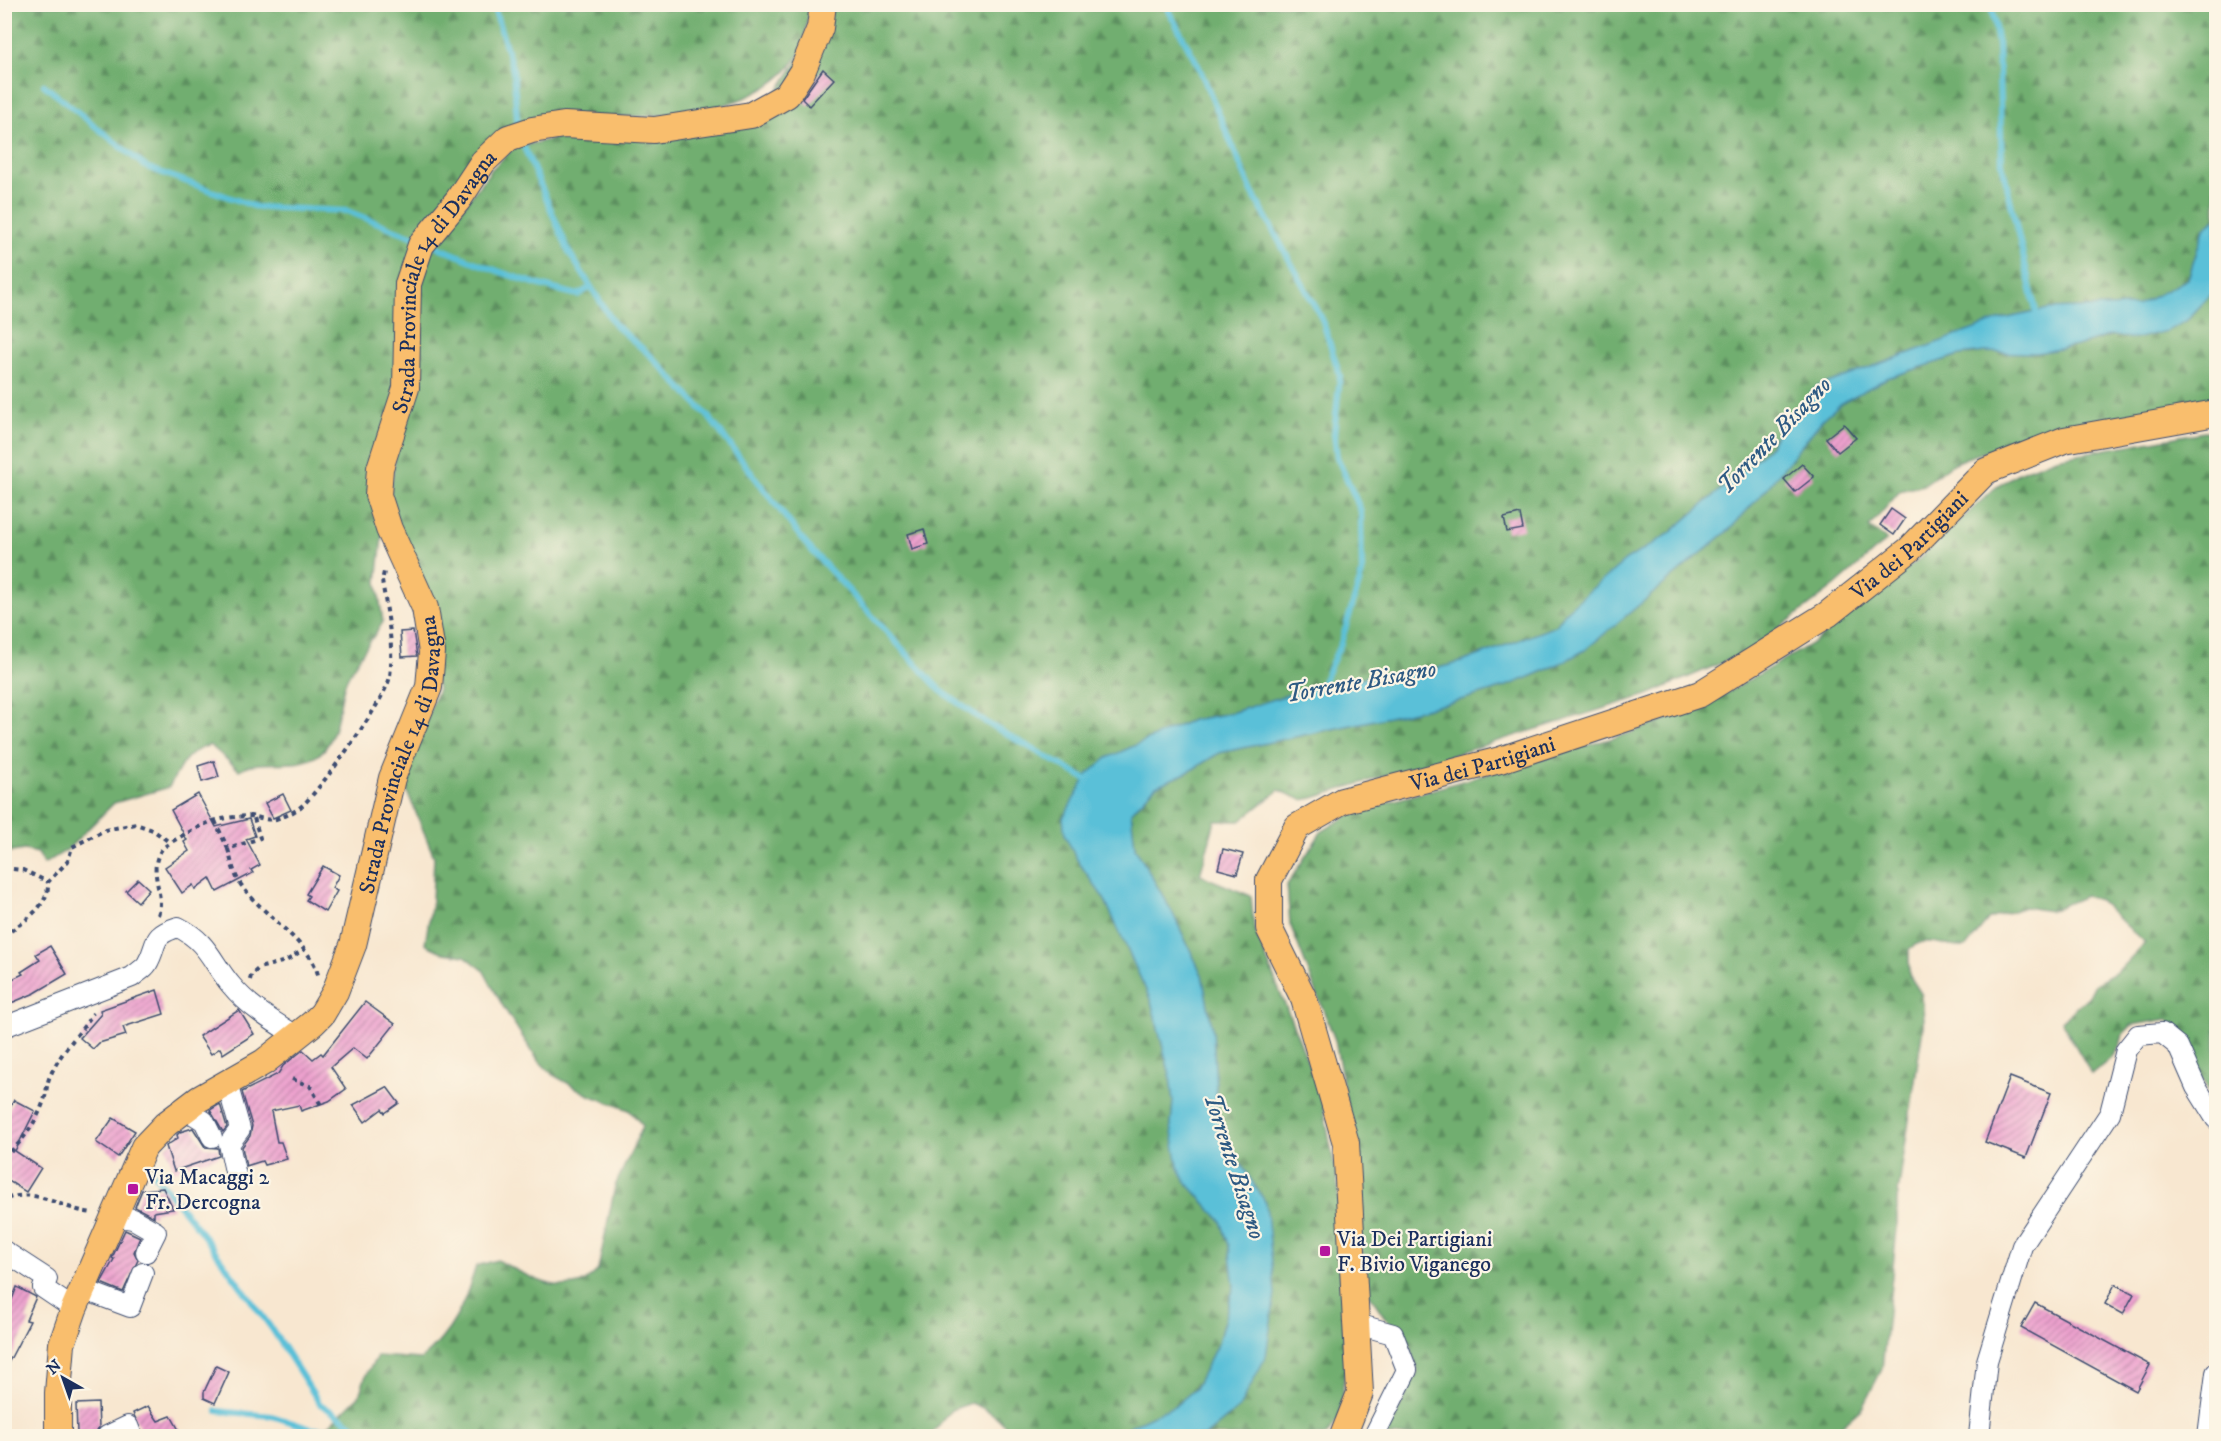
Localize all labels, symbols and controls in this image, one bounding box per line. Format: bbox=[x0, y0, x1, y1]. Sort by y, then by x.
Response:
street label: Strada Provinciale 14 di Davagna bbox=[387, 144, 503, 417]
water label: Torrente Bisagno bbox=[1711, 371, 1838, 501]
street label: Via dei Partigiani bbox=[1845, 486, 1974, 607]
street label: Strada Provinciale 14 di Davagna bbox=[353, 613, 447, 897]
water label: Torrente Bisagno bbox=[1284, 654, 1439, 710]
street label: Via dei Partigiani bbox=[1406, 731, 1559, 798]
water label: Torrente Bisagno bbox=[1196, 1089, 1272, 1243]
place label: Via Macaggi 2 Fr. Dercogna bbox=[144, 1164, 270, 1216]
marker: Via Macaggi 2 Fr. Dercogna bbox=[126, 1182, 140, 1196]
place label: Via Dei Partigiani F. Bivio Viganego bbox=[1336, 1226, 1492, 1278]
marker: Via Dei Partigiani F. Bivio Viganego bbox=[1318, 1244, 1332, 1258]
north arrow bbox=[33, 1348, 93, 1408]
text: N bbox=[43, 1355, 65, 1379]

